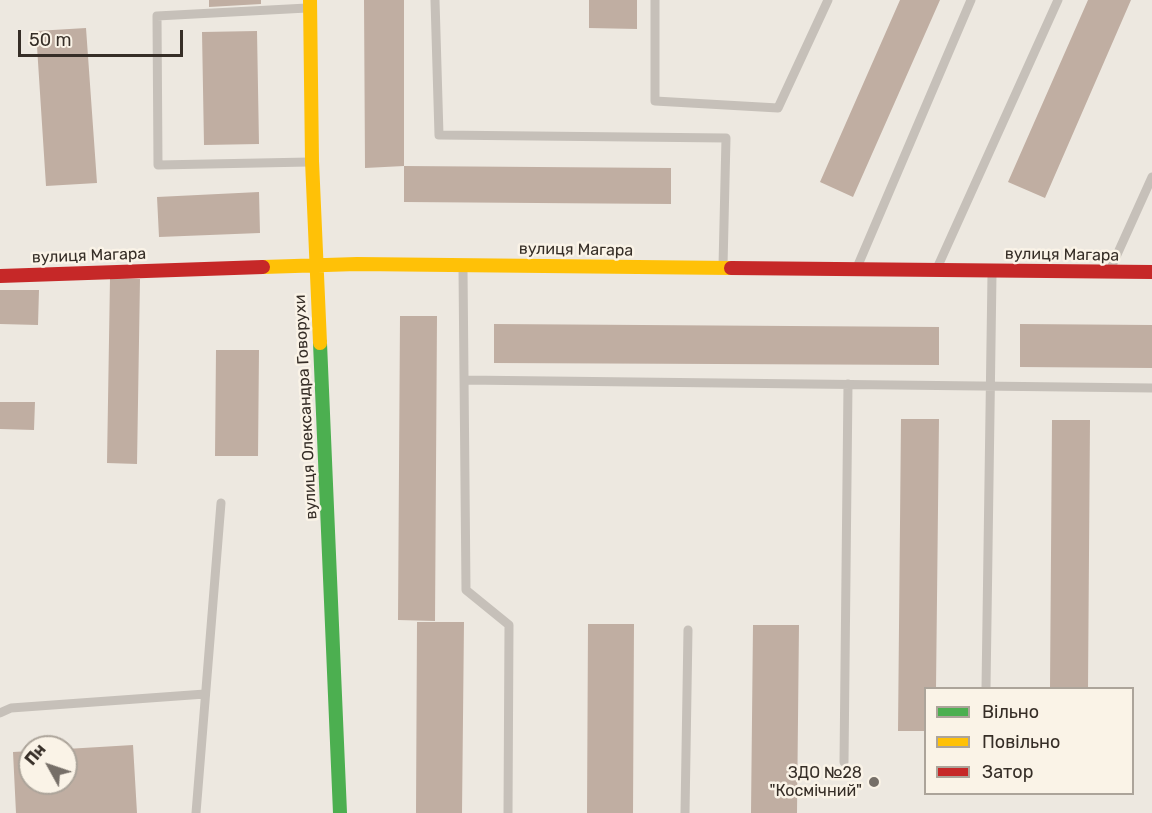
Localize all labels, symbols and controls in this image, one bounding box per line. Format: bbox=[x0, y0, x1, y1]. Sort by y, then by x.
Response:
scale bar bbox=[21, 18, 186, 56]
text: 50 m bbox=[29, 29, 72, 51]
street label: вулиця Магара bbox=[519, 239, 633, 261]
street label: вулиця Магара bbox=[31, 244, 147, 268]
street label: вулиця Магара bbox=[1005, 244, 1119, 266]
street label: вулиця Олександра Говорухи bbox=[291, 294, 321, 520]
legend bbox=[924, 687, 1134, 795]
text: Вільно bbox=[982, 701, 1039, 723]
text: Повільно bbox=[982, 731, 1060, 753]
north arrow bbox=[18, 735, 78, 795]
text: Пн bbox=[21, 740, 50, 769]
text: Затор bbox=[982, 761, 1033, 783]
place label: ЗДО №28 "Космічний" bbox=[770, 763, 862, 801]
marker: ЗДО №28 "Космічний" bbox=[867, 775, 881, 789]

